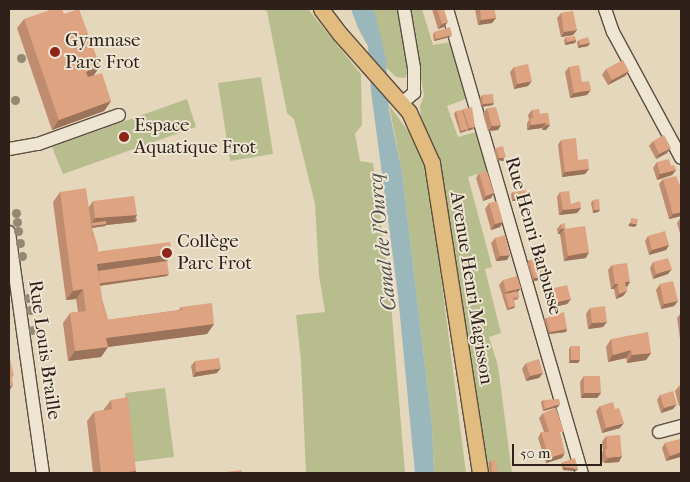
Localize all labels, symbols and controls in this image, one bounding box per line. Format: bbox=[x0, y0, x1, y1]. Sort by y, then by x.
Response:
place label: Gymnase Parc Frot bbox=[65, 30, 140, 74]
marker: Gymnase Parc Frot bbox=[49, 46, 61, 58]
place label: Espace Aquatique Frot bbox=[134, 115, 256, 159]
marker: Espace Aquatique Frot bbox=[118, 131, 130, 143]
street label: Rue Henri Barbusse bbox=[499, 154, 567, 318]
water label: Canal de l'Ourcq bbox=[363, 172, 401, 312]
street label: Avenue Henri Magisson bbox=[444, 190, 498, 386]
place label: Collège Parc Frot bbox=[177, 231, 252, 275]
marker: Collège Parc Frot bbox=[161, 247, 173, 259]
street label: Rue Louis Braille bbox=[23, 279, 65, 421]
scale bar bbox=[515, 434, 605, 466]
text: 50 m bbox=[520, 444, 550, 462]

